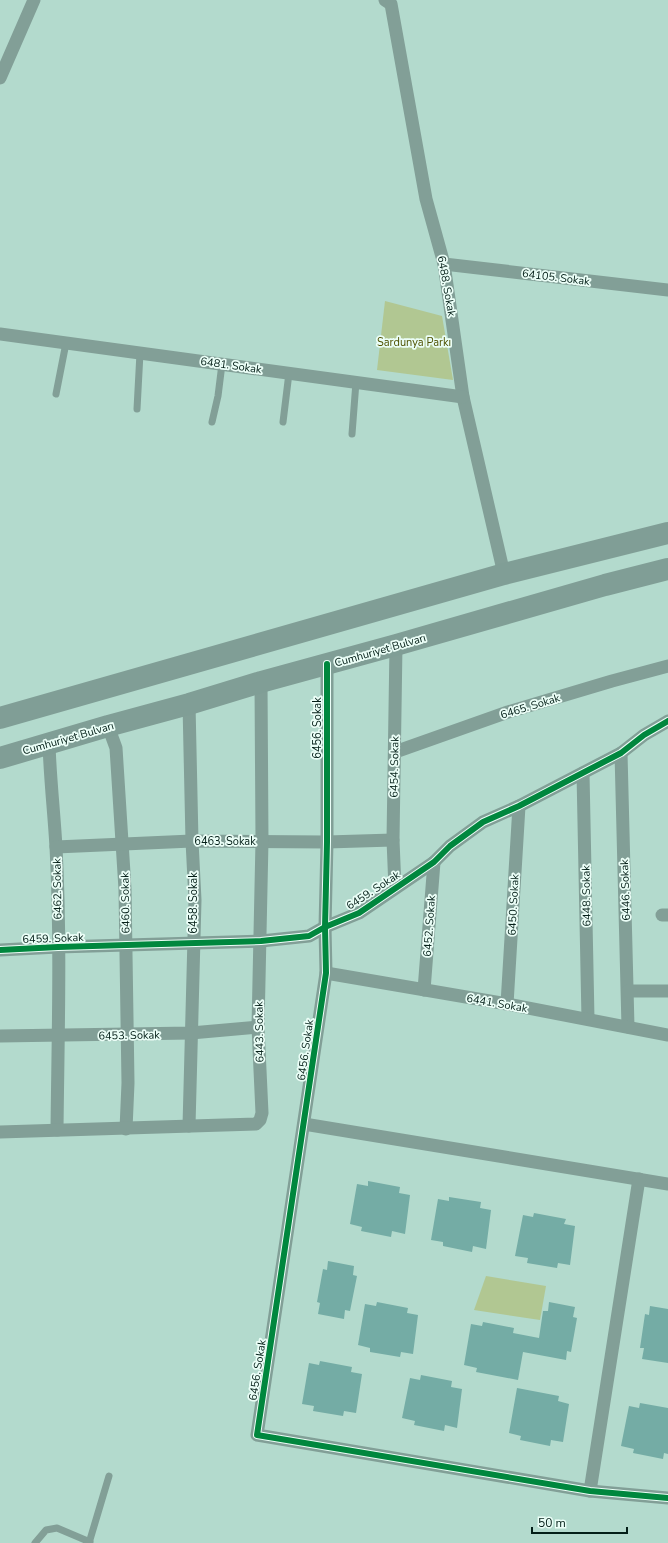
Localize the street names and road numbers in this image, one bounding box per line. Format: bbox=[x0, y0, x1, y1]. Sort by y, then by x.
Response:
street label: 6488. Sokak bbox=[434, 255, 459, 318]
street label: 64105. Sokak bbox=[521, 266, 591, 289]
street label: 6481. Sokak bbox=[199, 354, 263, 377]
street label: Cumhuriyet Bulvarı bbox=[333, 630, 428, 671]
street label: 6465. Sokak bbox=[499, 690, 562, 723]
street label: 6456. Sokak bbox=[310, 697, 325, 759]
street label: Cumhuriyet Bulvarı bbox=[21, 718, 116, 759]
street label: 6454. Sokak bbox=[386, 736, 403, 798]
street label: 6463. Sokak bbox=[194, 834, 256, 849]
street label: 6462. Sokak bbox=[49, 858, 66, 920]
street label: 6446. Sokak bbox=[617, 859, 634, 921]
street label: 6448. Sokak bbox=[578, 865, 595, 927]
street label: 6459. Sokak bbox=[343, 867, 404, 913]
street label: 6460. Sokak bbox=[117, 872, 134, 934]
street label: 6458. Sokak bbox=[186, 872, 201, 934]
street label: 6450. Sokak bbox=[504, 873, 523, 936]
street label: 6452. Sokak bbox=[420, 894, 439, 957]
street label: 6459. Sokak bbox=[22, 930, 84, 947]
street label: 6441. Sokak bbox=[465, 991, 529, 1016]
street label: 6443. Sokak bbox=[251, 1001, 268, 1063]
street label: 6456. Sokak bbox=[294, 1018, 317, 1082]
street label: 6453. Sokak bbox=[98, 1027, 160, 1044]
street label: 6456. Sokak bbox=[245, 1338, 270, 1402]

